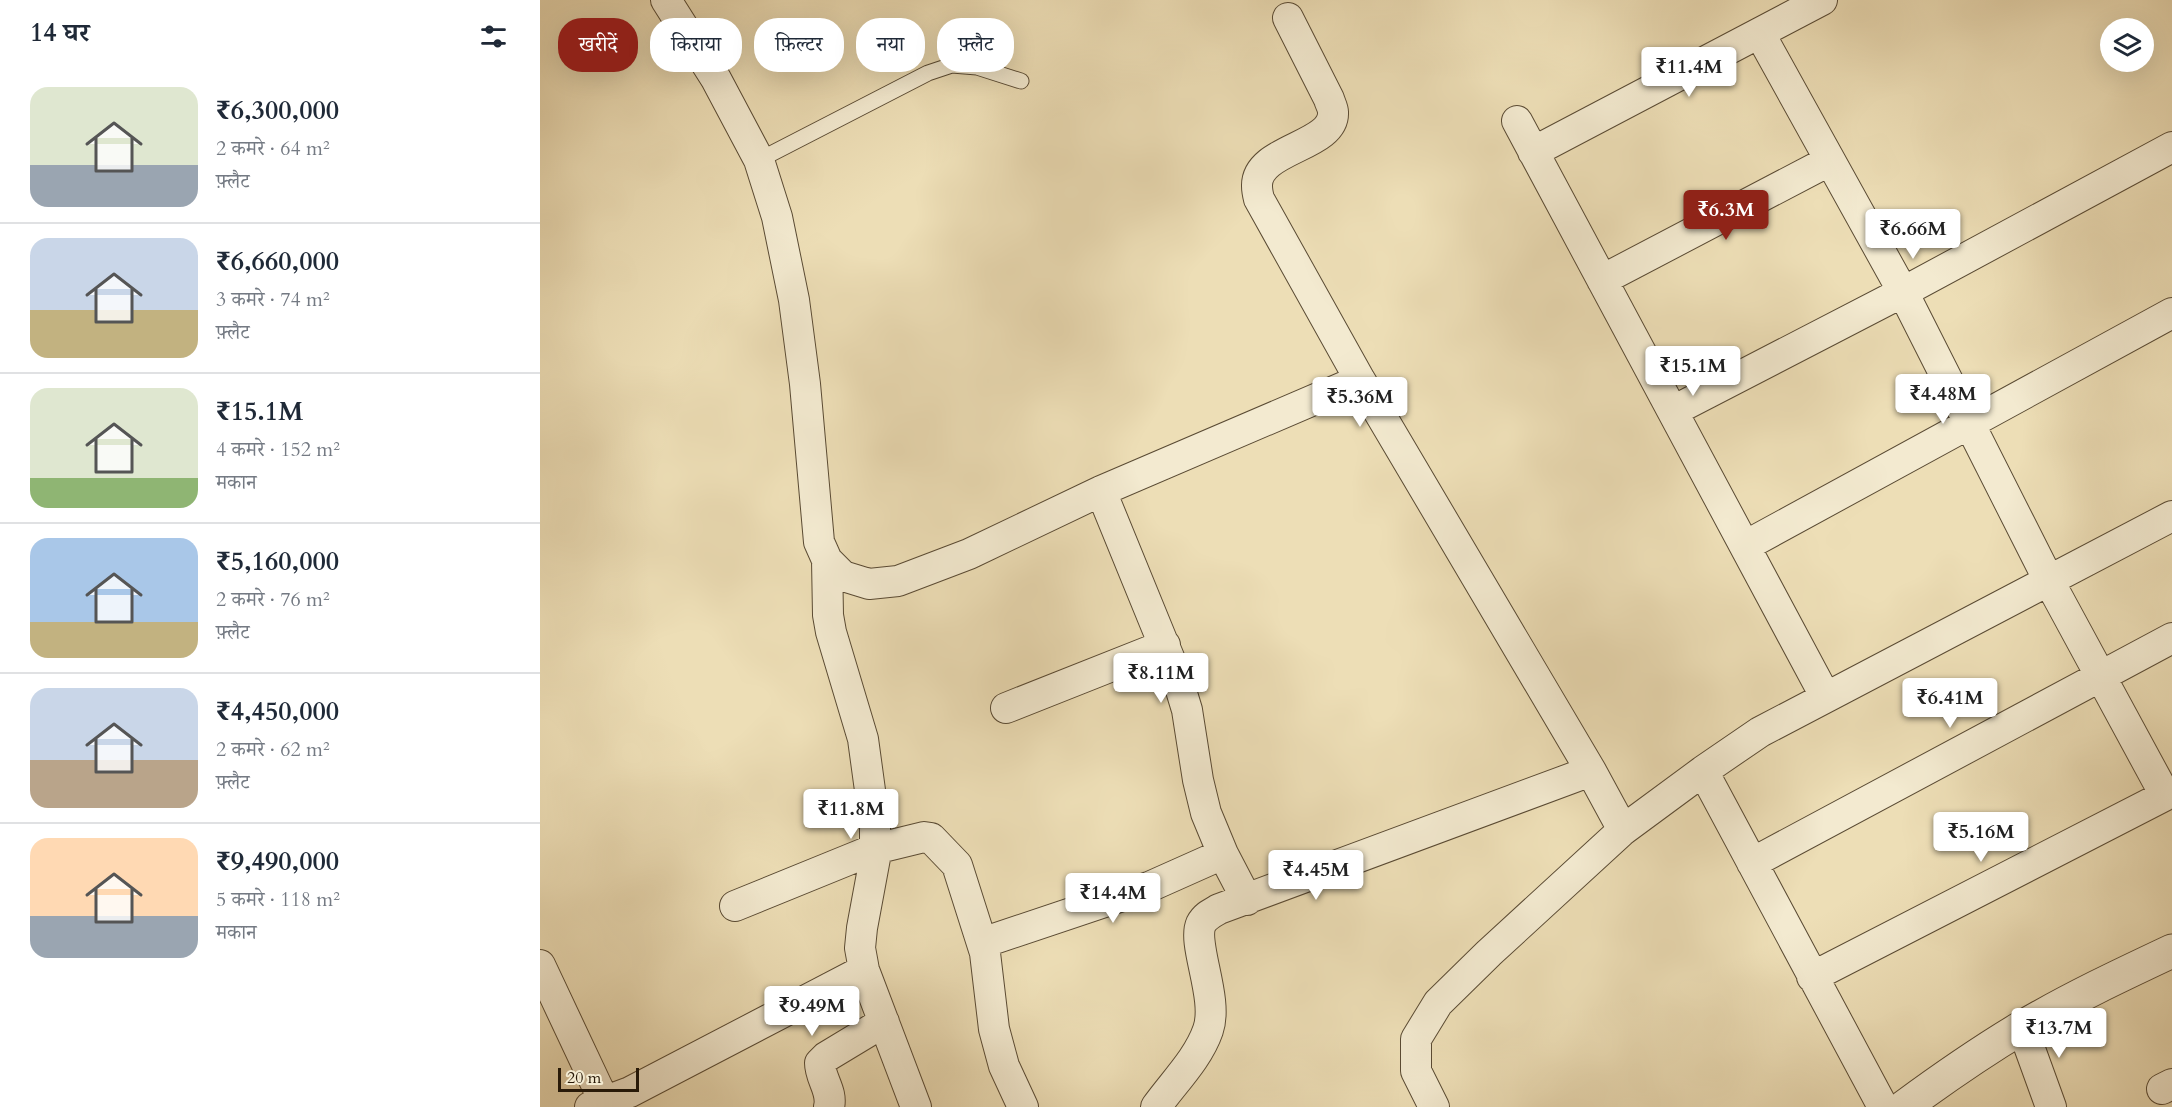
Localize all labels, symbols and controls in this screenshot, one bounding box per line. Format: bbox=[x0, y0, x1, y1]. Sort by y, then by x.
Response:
text: 14 घर bbox=[30, 15, 89, 50]
chip: खरीदें bbox=[558, 18, 638, 72]
chip: किराया bbox=[650, 18, 742, 72]
chip: फ़िल्टर bbox=[754, 18, 844, 72]
chip: नया bbox=[856, 18, 925, 72]
chip: फ़्लैट bbox=[937, 18, 1014, 72]
map controls bbox=[2100, 18, 2154, 72]
button: layers bbox=[2100, 18, 2154, 72]
icon: filters bbox=[477, 20, 510, 53]
pin: ₹11.4M bbox=[1640, 47, 1738, 98]
text: ₹11.4M bbox=[1655, 53, 1723, 80]
text: ₹6,300,000 bbox=[216, 93, 339, 128]
icon: home bbox=[78, 111, 150, 183]
text: 2 कमरे · 64 m² bbox=[216, 135, 330, 162]
text: फ़्लैट bbox=[216, 168, 249, 195]
pin: ₹6.3M bbox=[1684, 190, 1768, 241]
text: ₹6.3M bbox=[1697, 196, 1755, 223]
pin: ₹6.66M bbox=[1864, 209, 1962, 260]
text: ₹6.66M bbox=[1879, 215, 1947, 242]
text: ₹6,660,000 bbox=[216, 244, 339, 279]
icon: home bbox=[78, 262, 150, 334]
text: 3 कमरे · 74 m² bbox=[216, 286, 330, 313]
text: फ़्लैट bbox=[216, 319, 249, 346]
pin: ₹15.1M bbox=[1644, 346, 1742, 397]
text: ₹15.1M bbox=[1659, 352, 1727, 379]
pin: ₹4.48M bbox=[1894, 374, 1992, 425]
pin: ₹5.36M bbox=[1311, 377, 1409, 428]
text: ₹4.48M bbox=[1909, 380, 1977, 407]
text: ₹5.36M bbox=[1326, 383, 1394, 410]
text: ₹15.1M bbox=[216, 394, 303, 429]
icon: home bbox=[78, 412, 150, 484]
text: 4 कमरे · 152 m² bbox=[216, 436, 340, 463]
text: मकान bbox=[216, 469, 257, 496]
text: ₹5,160,000 bbox=[216, 544, 339, 579]
icon: home bbox=[78, 562, 150, 634]
text: 2 कमरे · 76 m² bbox=[216, 586, 330, 613]
text: फ़्लैट bbox=[216, 619, 249, 646]
pin: ₹8.11M bbox=[1112, 653, 1210, 704]
text: ₹8.11M bbox=[1127, 659, 1195, 686]
pin: ₹6.41M bbox=[1901, 678, 1999, 729]
text: ₹6.41M bbox=[1916, 684, 1984, 711]
text: ₹4,450,000 bbox=[216, 694, 339, 729]
icon: home bbox=[78, 712, 150, 784]
text: 2 कमरे · 62 m² bbox=[216, 736, 330, 763]
text: फ़्लैट bbox=[216, 769, 249, 796]
pin: ₹11.8M bbox=[802, 789, 900, 840]
text: ₹11.8M bbox=[817, 795, 885, 822]
pin: ₹5.16M bbox=[1932, 812, 2030, 863]
text: ₹5.16M bbox=[1947, 818, 2015, 845]
text: ₹9,490,000 bbox=[216, 844, 339, 879]
pin: ₹4.45M bbox=[1267, 850, 1365, 901]
text: ₹4.45M bbox=[1282, 856, 1350, 883]
icon: home bbox=[78, 862, 150, 934]
pin: ₹14.4M bbox=[1064, 873, 1162, 924]
text: ₹14.4M bbox=[1079, 879, 1147, 906]
text: 5 कमरे · 118 m² bbox=[216, 886, 340, 913]
text: मकान bbox=[216, 919, 257, 946]
pin: ₹9.49M bbox=[763, 986, 861, 1037]
text: ₹9.49M bbox=[778, 992, 846, 1019]
pin: ₹13.7M bbox=[2010, 1008, 2108, 1059]
text: ₹13.7M bbox=[2025, 1014, 2093, 1041]
scale bar bbox=[558, 1065, 639, 1092]
text: 20 m bbox=[567, 1067, 601, 1089]

